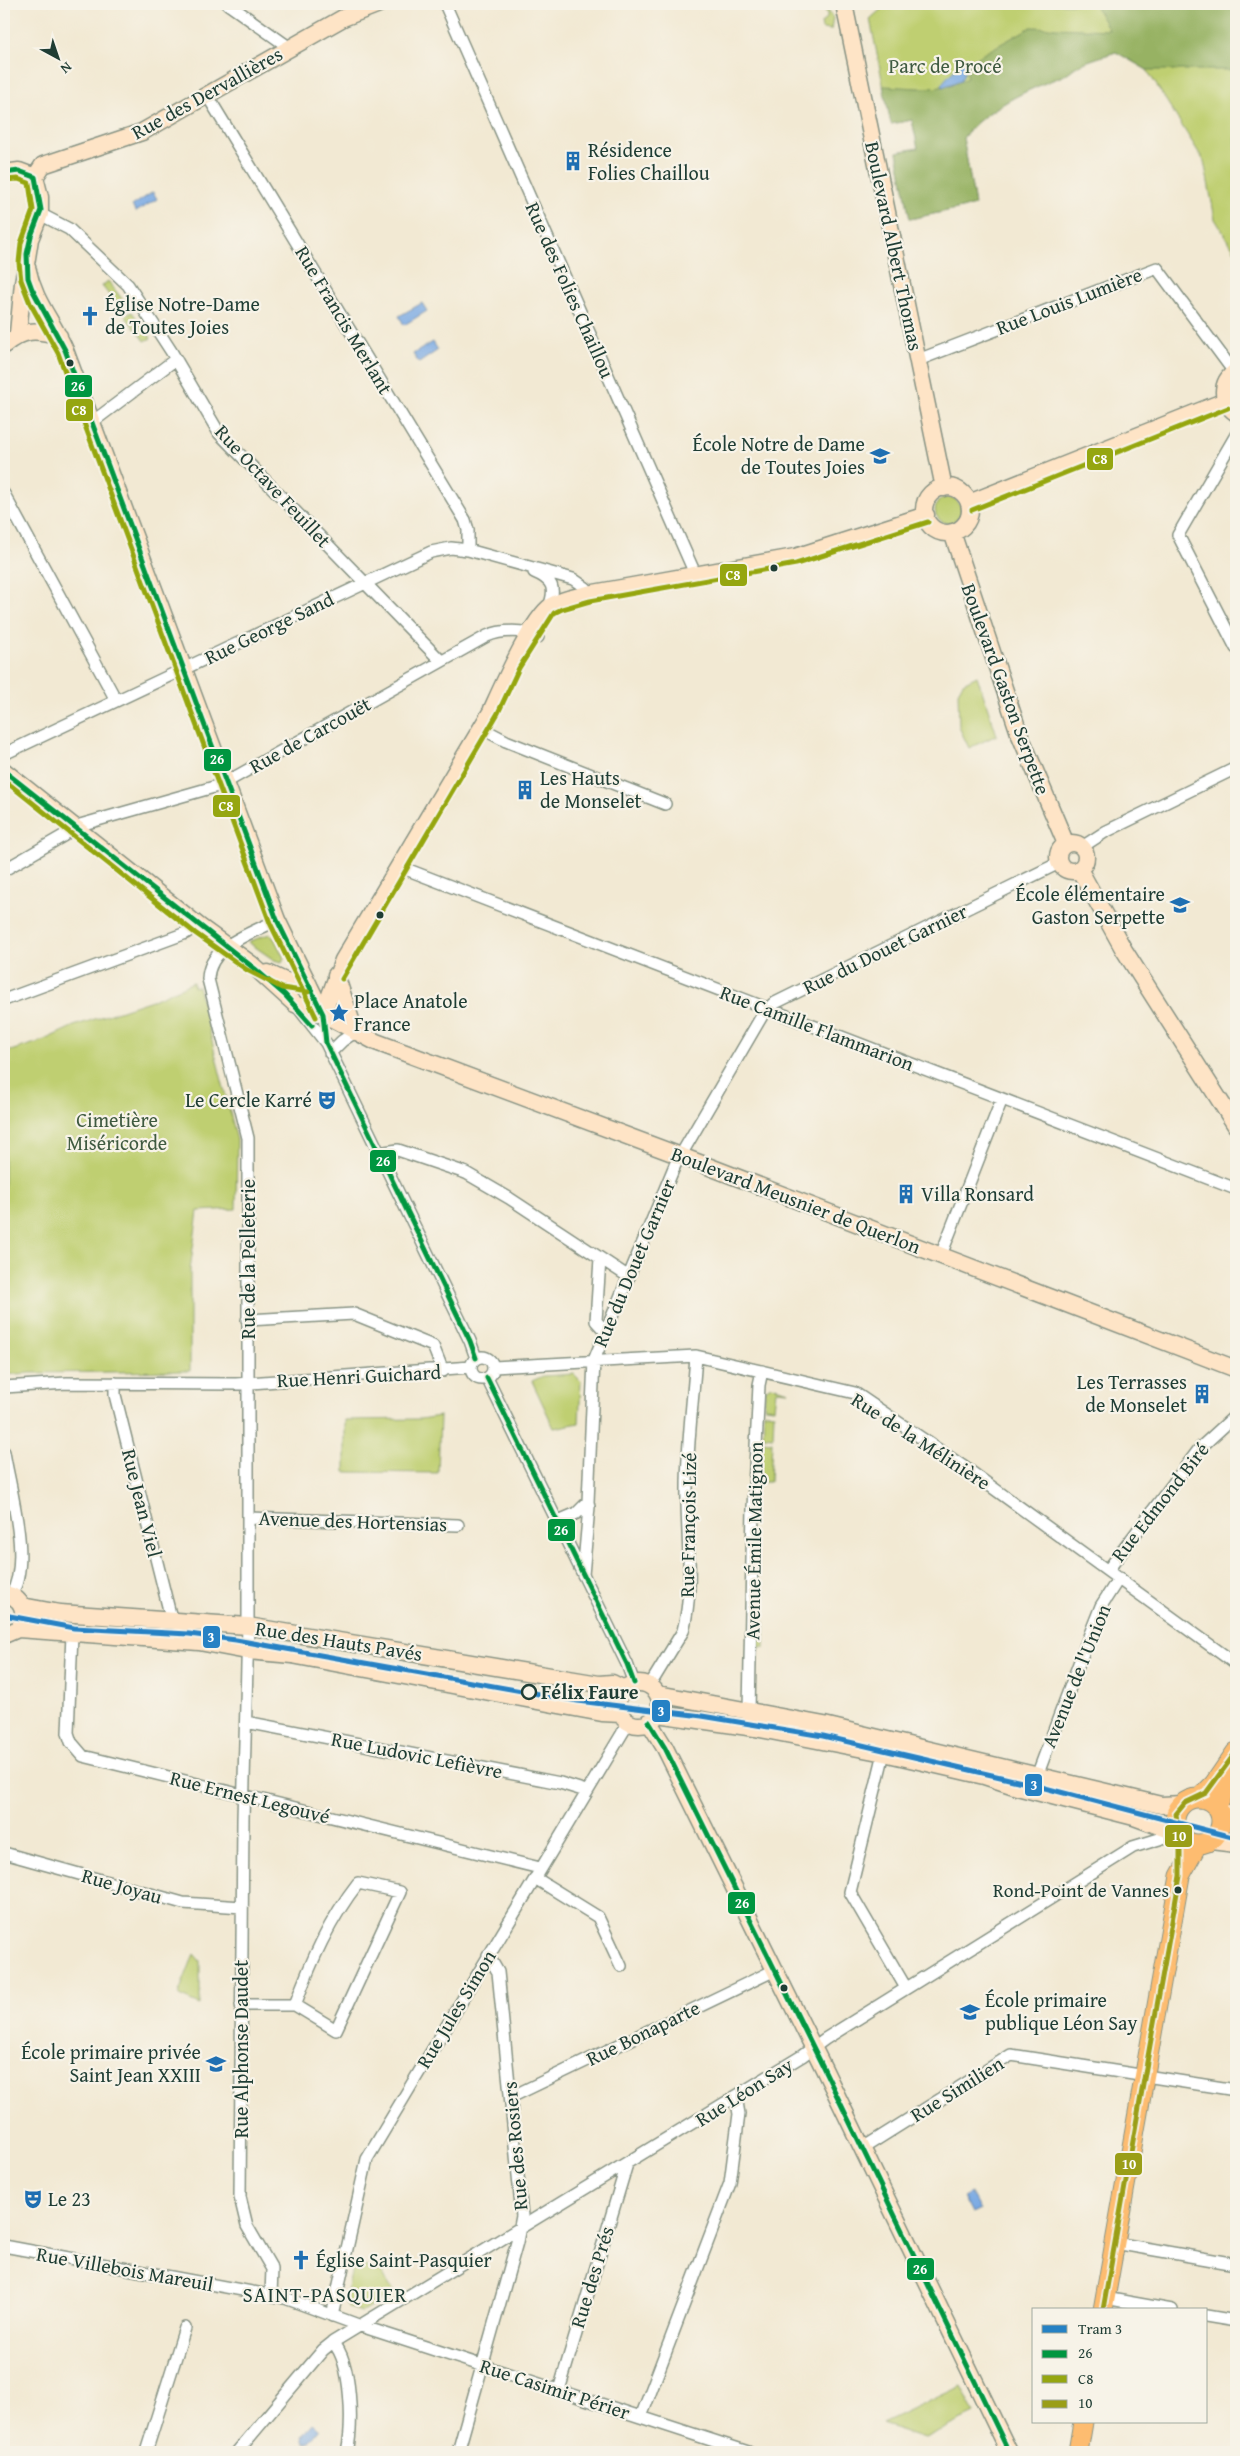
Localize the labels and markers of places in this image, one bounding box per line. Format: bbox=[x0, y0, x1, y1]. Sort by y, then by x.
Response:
place label: Résidence Folies Chaillou bbox=[588, 135, 710, 187]
building icon: Résidence Folies Chaillou bbox=[562, 150, 584, 172]
place label: Église Notre-Dame de Toutes Joies bbox=[105, 289, 260, 341]
church icon: Église Notre-Dame de Toutes Joies bbox=[79, 305, 101, 327]
unlabelled marker bbox=[65, 358, 75, 368]
place label: École Notre de Dame de Toutes Joies bbox=[693, 429, 865, 481]
school or university icon: École Notre de Dame de Toutes Joies bbox=[869, 445, 891, 467]
unlabelled marker bbox=[769, 563, 779, 573]
place label: Les Hauts de Monselet bbox=[540, 763, 642, 815]
building icon: Les Hauts de Monselet bbox=[514, 779, 536, 801]
place label: École élémentaire Gaston Serpette bbox=[1016, 879, 1165, 931]
school or university icon: École élémentaire Gaston Serpette bbox=[1169, 894, 1191, 916]
unlabelled marker bbox=[375, 910, 385, 920]
place label: Place Anatole France bbox=[354, 986, 468, 1038]
place icon: Place Anatole France bbox=[328, 1002, 350, 1024]
place label: Le Cercle Karré bbox=[185, 1085, 312, 1114]
theatre icon: Le Cercle Karré bbox=[316, 1089, 338, 1111]
place label: Villa Ronsard bbox=[921, 1179, 1034, 1208]
building icon: Villa Ronsard bbox=[895, 1183, 917, 1205]
place label: Les Terrasses de Monselet bbox=[1077, 1367, 1187, 1419]
building icon: Les Terrasses de Monselet bbox=[1191, 1383, 1213, 1405]
place label: Félix Faure bbox=[541, 1677, 639, 1706]
marker: Félix Faure bbox=[521, 1684, 537, 1700]
place label: Rond-Point de Vannes bbox=[993, 1876, 1169, 1904]
marker: Rond-Point de Vannes bbox=[1173, 1885, 1183, 1895]
unlabelled marker bbox=[779, 1983, 789, 1993]
place label: École primaire publique Léon Say bbox=[985, 1985, 1138, 2037]
school or university icon: École primaire publique Léon Say bbox=[959, 2001, 981, 2023]
place label: École primaire privée Saint Jean XXIII bbox=[21, 2037, 201, 2089]
school or university icon: École primaire privée Saint Jean XXIII bbox=[205, 2053, 227, 2075]
place label: Le 23 bbox=[48, 2184, 91, 2213]
theatre icon: Le 23 bbox=[22, 2188, 44, 2210]
place label: Église Saint-Pasquier bbox=[316, 2245, 492, 2274]
church icon: Église Saint-Pasquier bbox=[290, 2249, 312, 2271]

